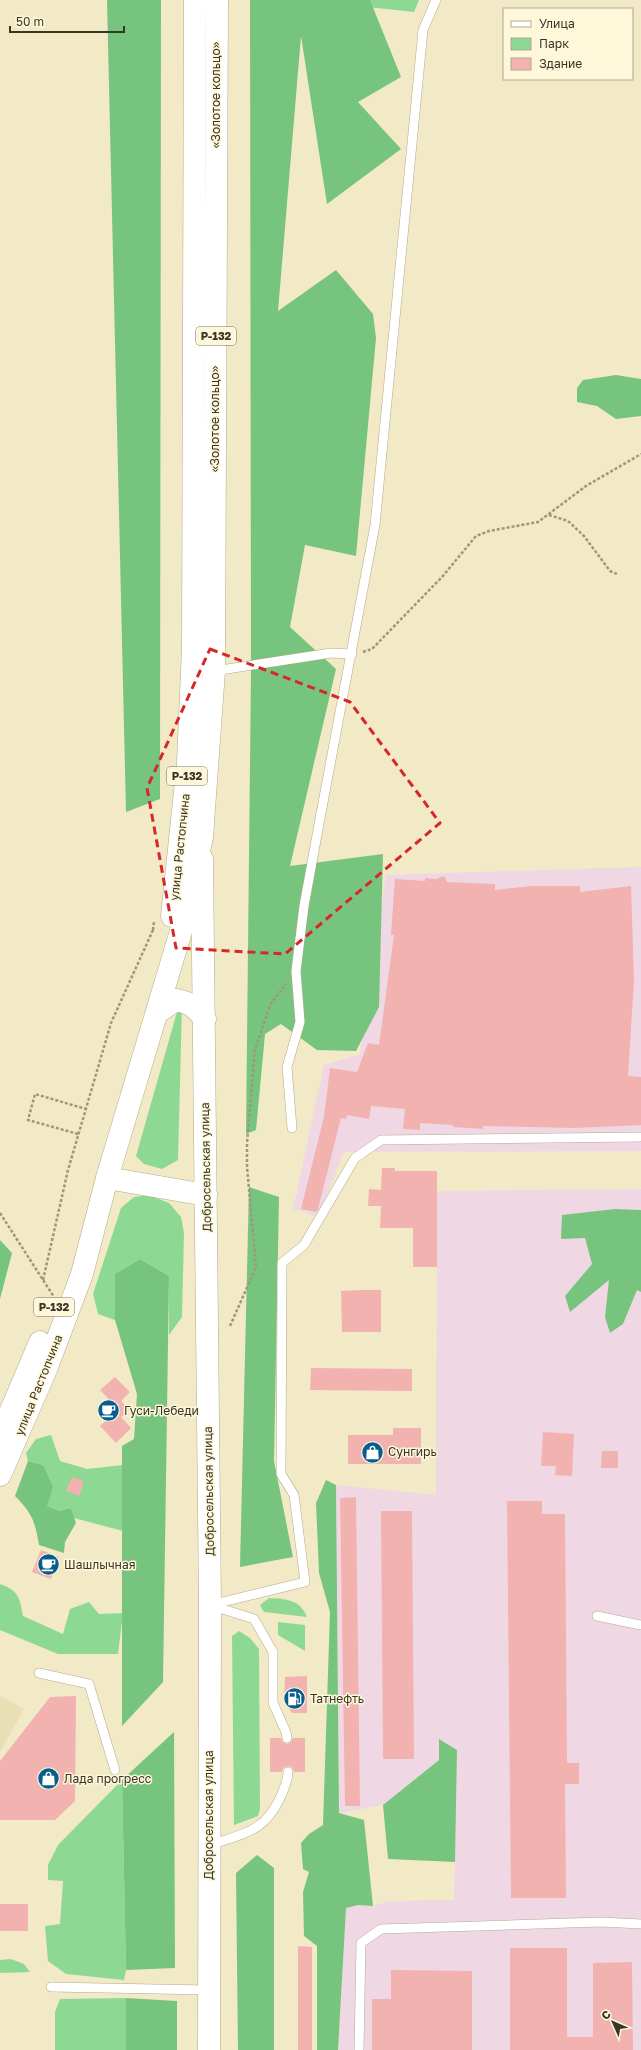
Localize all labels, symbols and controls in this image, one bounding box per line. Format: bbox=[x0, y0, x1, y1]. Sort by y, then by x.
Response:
scale bar bbox=[10, 8, 124, 34]
legend bbox=[503, 8, 633, 80]
text: 50 m bbox=[16, 14, 44, 29]
text: Улица bbox=[539, 16, 575, 31]
text: Парк bbox=[539, 36, 569, 51]
street label: «Золотое кольцо» bbox=[208, 41, 223, 148]
text: Здание bbox=[539, 56, 582, 71]
road number: Р-132 bbox=[196, 327, 236, 345]
street label: «Золотое кольцо» bbox=[207, 365, 222, 472]
road number: Р-132 bbox=[167, 767, 207, 785]
street label: улица Растопчина bbox=[166, 793, 193, 901]
street label: Добросельская улица bbox=[197, 1102, 214, 1232]
road number: Р-132 bbox=[34, 1298, 74, 1316]
street label: улица Растопчина bbox=[11, 1332, 66, 1438]
cafe icon: Гуси-Лебеди bbox=[96, 1398, 122, 1424]
place label: Гуси-Лебеди bbox=[124, 1403, 199, 1418]
street label: Добросельская улица bbox=[200, 1426, 217, 1556]
shop icon: Сунгирь bbox=[360, 1439, 386, 1465]
place label: Сунгирь bbox=[388, 1444, 437, 1459]
cafe icon: Шашлычная bbox=[35, 1552, 61, 1578]
place label: Шашлычная bbox=[64, 1557, 136, 1572]
fuel station icon: Татнефть bbox=[282, 1686, 308, 1712]
place label: Татнефть bbox=[310, 1691, 364, 1706]
street label: Добросельская улица bbox=[201, 1750, 216, 1880]
shop icon: Лада прогресс bbox=[35, 1766, 61, 1792]
place label: Лада прогресс bbox=[64, 1771, 152, 1786]
north arrow bbox=[593, 2002, 633, 2042]
text: С bbox=[598, 2007, 613, 2022]

